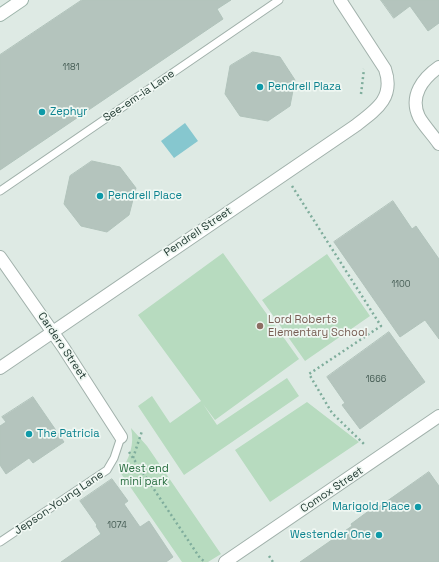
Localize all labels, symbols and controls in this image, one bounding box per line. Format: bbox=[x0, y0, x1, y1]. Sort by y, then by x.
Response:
house number: 1181 bbox=[63, 63, 79, 73]
street label: See-em-ia Lane bbox=[101, 67, 177, 125]
place label: Pendrell Plaza bbox=[268, 80, 341, 94]
marker: Pendrell Plaza bbox=[255, 82, 265, 92]
place label: Zephyr bbox=[50, 105, 87, 119]
marker: Zephyr bbox=[37, 107, 47, 117]
place label: Pendrell Place bbox=[108, 189, 182, 203]
marker: Pendrell Place bbox=[95, 191, 105, 201]
street label: Pendrell Street bbox=[162, 204, 234, 260]
house number: 1100 bbox=[391, 280, 411, 290]
street label: Cardero Street bbox=[35, 310, 89, 382]
place label: Lord Roberts Elementary School bbox=[268, 313, 367, 339]
marker: Lord Roberts Elementary School bbox=[255, 321, 265, 331]
house number: 1666 bbox=[366, 375, 386, 385]
place label: The Patricia bbox=[37, 427, 100, 441]
marker: The Patricia bbox=[24, 429, 34, 439]
park label: West end mini park bbox=[119, 462, 169, 488]
street label: Comox Street bbox=[298, 464, 366, 516]
street label: Jepson-Young Lane bbox=[12, 468, 106, 538]
place label: Marigold Place bbox=[332, 500, 410, 514]
marker: Marigold Place bbox=[413, 502, 423, 512]
house number: 1074 bbox=[107, 521, 127, 531]
place label: Westender One bbox=[290, 528, 371, 542]
marker: Westender One bbox=[374, 530, 384, 540]

